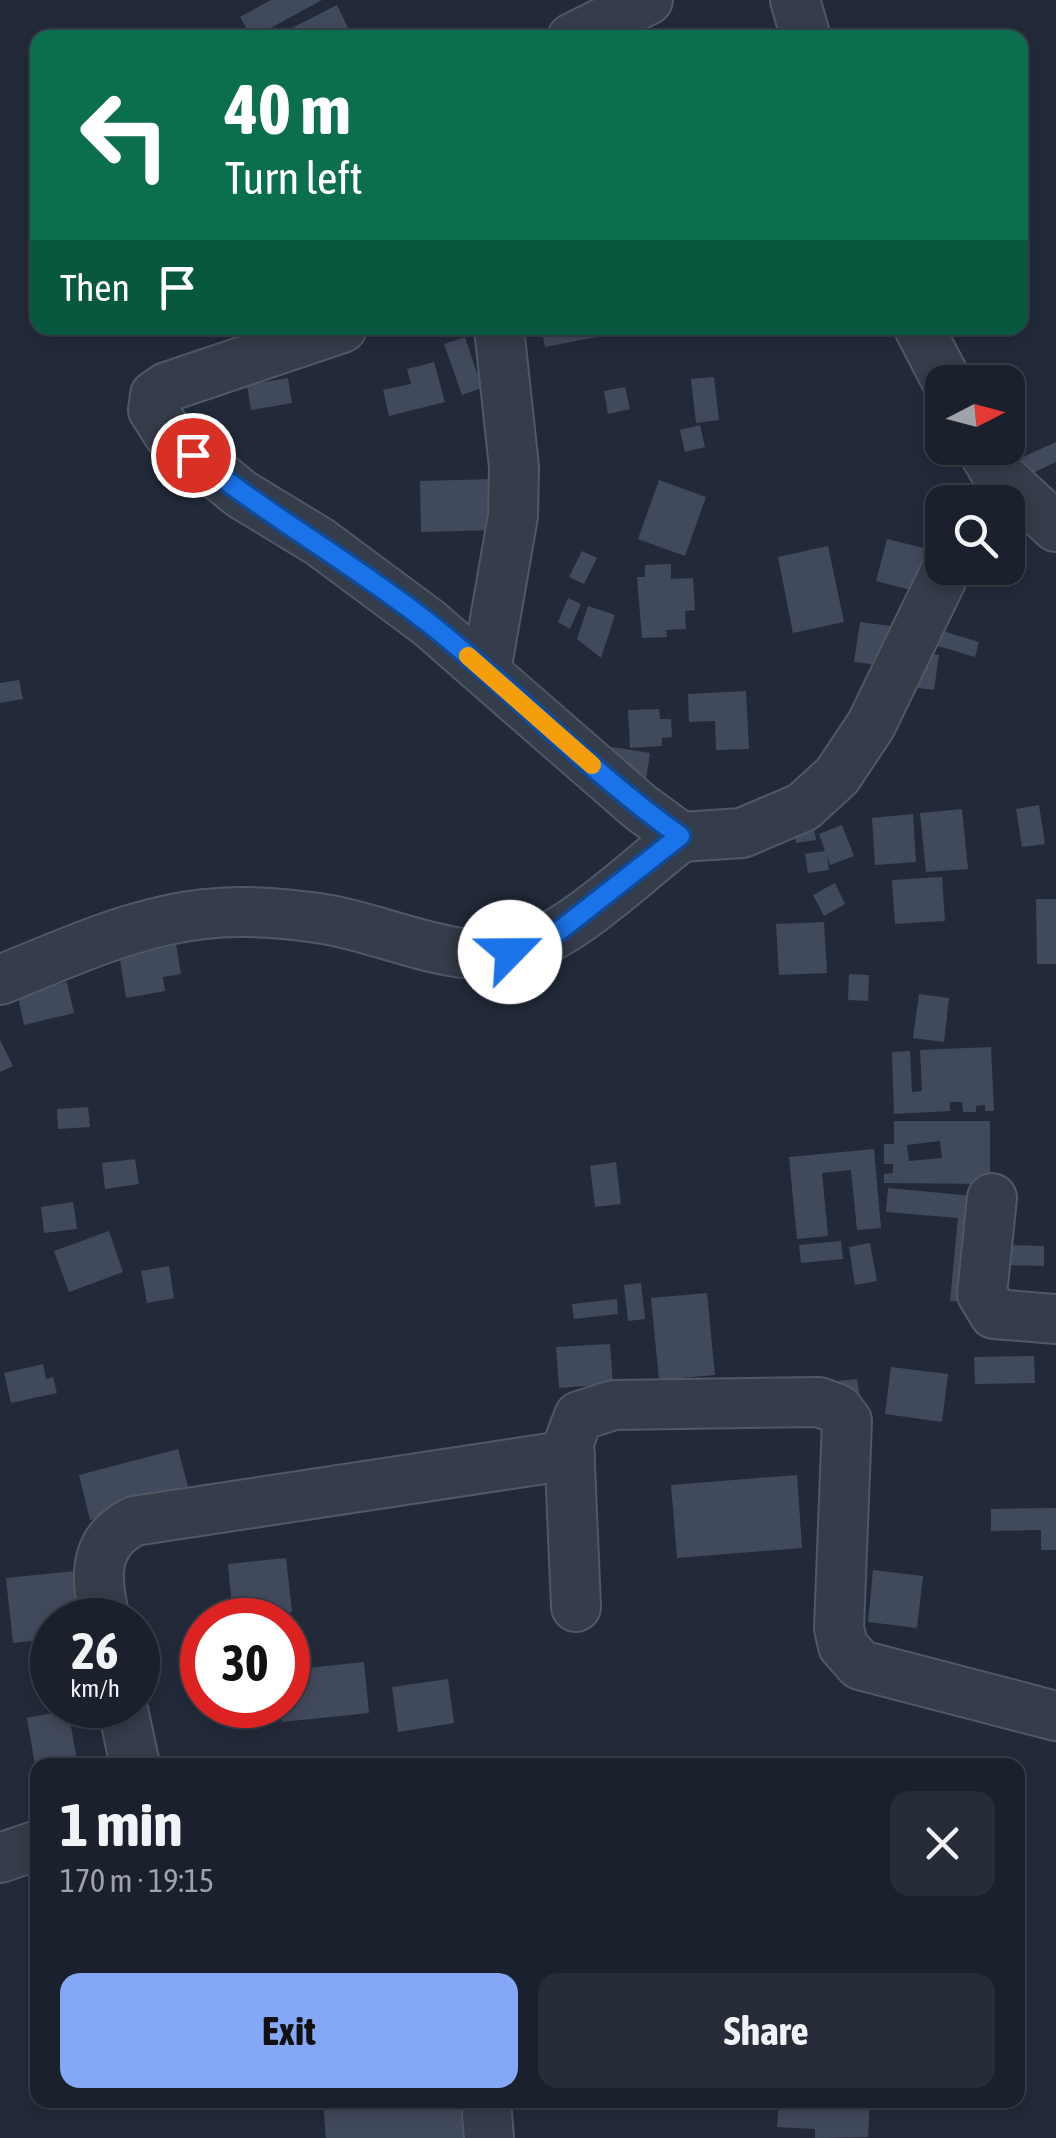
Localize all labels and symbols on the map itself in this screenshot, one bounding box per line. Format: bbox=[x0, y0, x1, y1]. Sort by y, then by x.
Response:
north arrow bbox=[925, 365, 1025, 465]
pin bbox=[151, 413, 236, 498]
position arrow bbox=[458, 900, 562, 1004]
speed limit sign: 30 bbox=[180, 1598, 310, 1728]

